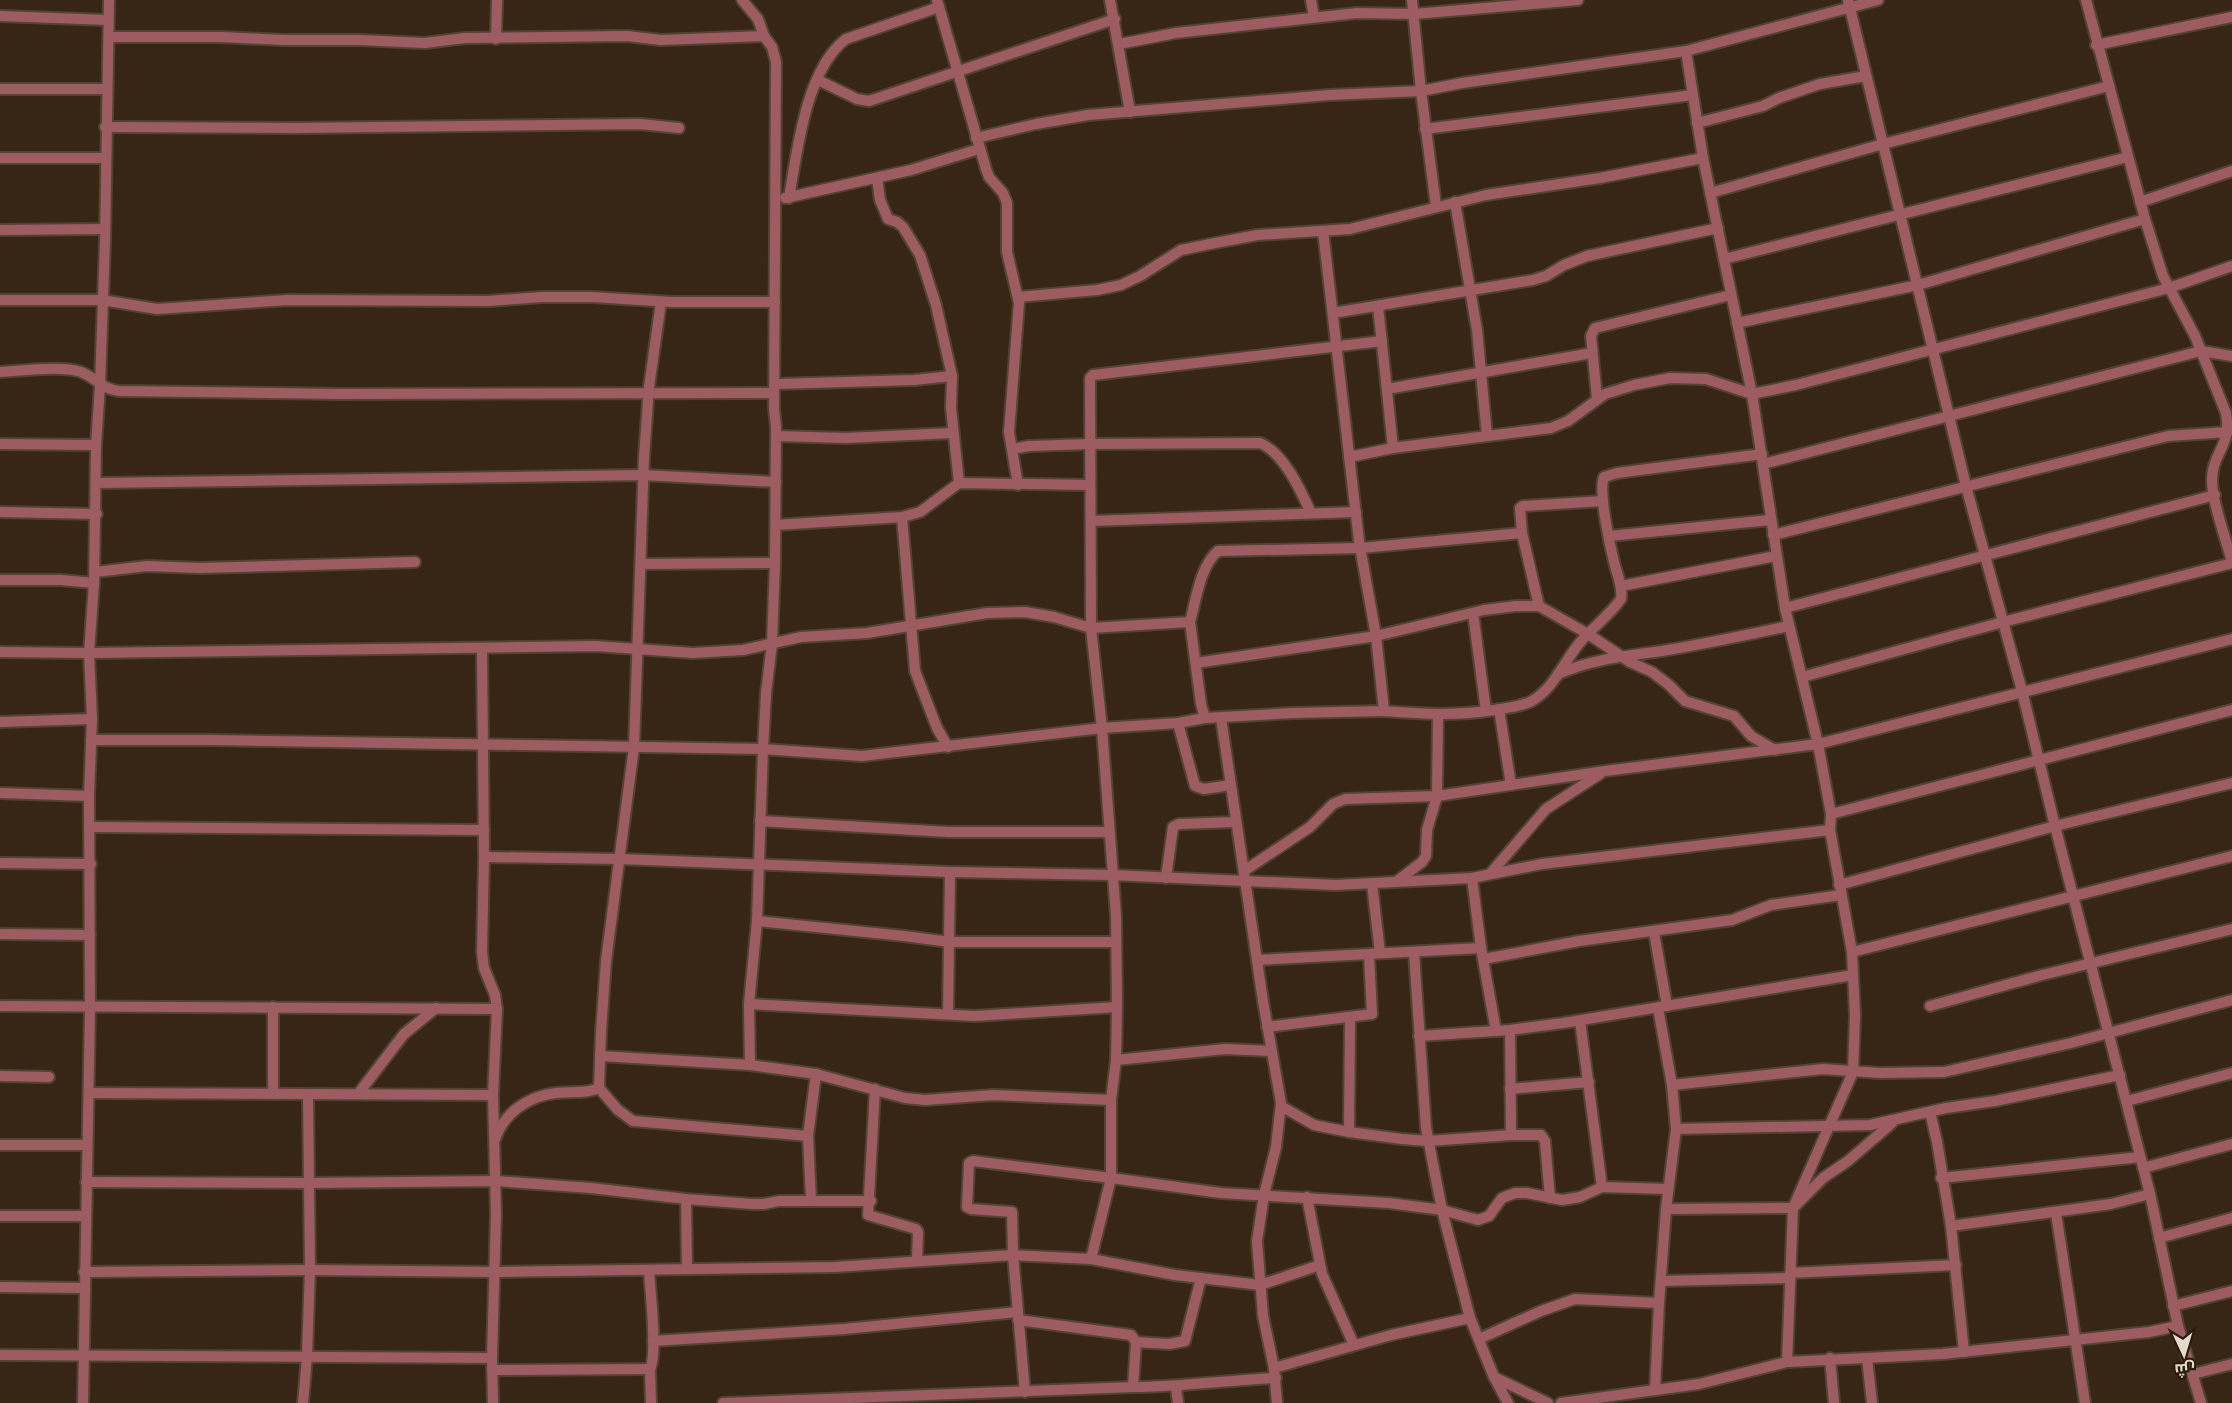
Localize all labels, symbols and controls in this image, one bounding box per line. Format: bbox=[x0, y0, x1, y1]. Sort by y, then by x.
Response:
north arrow bbox=[2154, 1325, 2214, 1385]
text: ش bbox=[2174, 1357, 2196, 1382]

